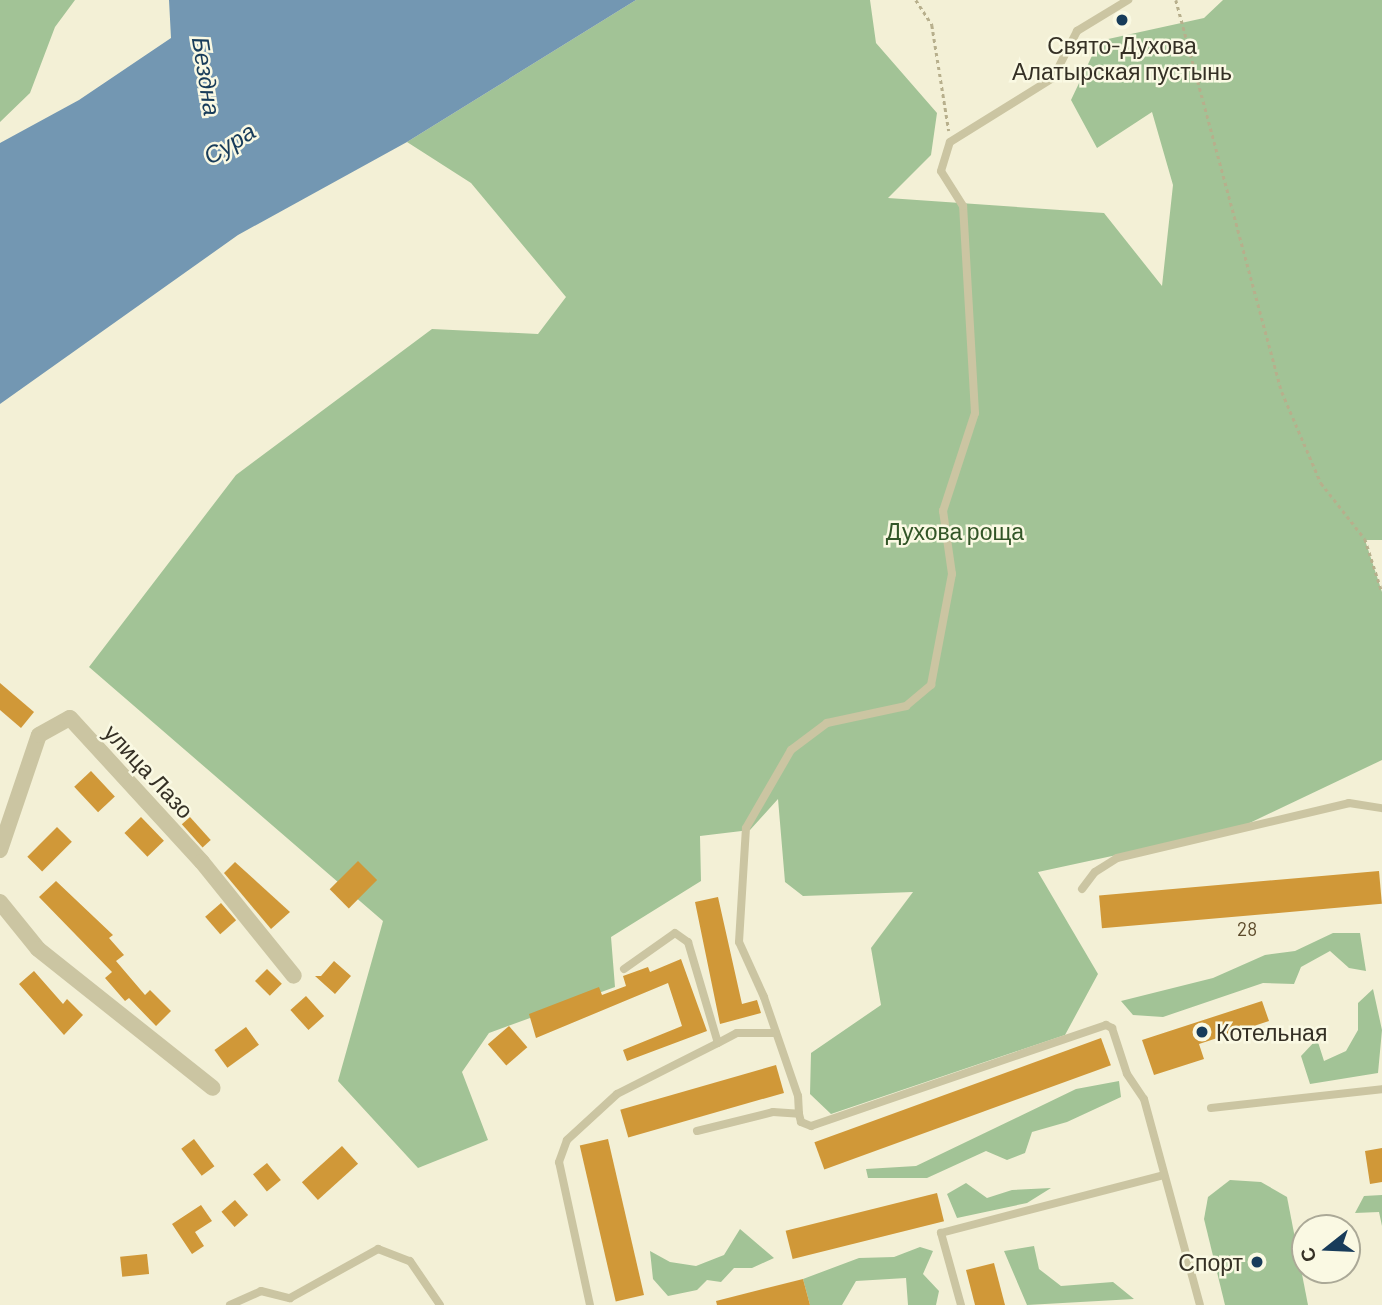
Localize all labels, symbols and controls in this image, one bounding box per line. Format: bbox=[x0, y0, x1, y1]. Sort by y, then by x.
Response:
marker: Свято-Духова Алатырская пустынь bbox=[1114, 12, 1130, 28]
place label: Свято-Духова Алатырская пустынь bbox=[1012, 31, 1232, 85]
water label: Бездна bbox=[187, 35, 227, 117]
water label: Сура bbox=[198, 116, 260, 170]
park label: Духова роща bbox=[886, 517, 1024, 545]
street label: улица Лазо bbox=[98, 718, 200, 824]
house number: 28 bbox=[1237, 918, 1257, 940]
place label: Котельная bbox=[1216, 1018, 1327, 1046]
marker: Котельная bbox=[1194, 1024, 1210, 1040]
north arrow bbox=[1291, 1214, 1361, 1284]
text: С bbox=[1294, 1245, 1321, 1265]
place label: Спорт bbox=[1178, 1248, 1243, 1276]
marker: Спорт bbox=[1249, 1254, 1265, 1270]

